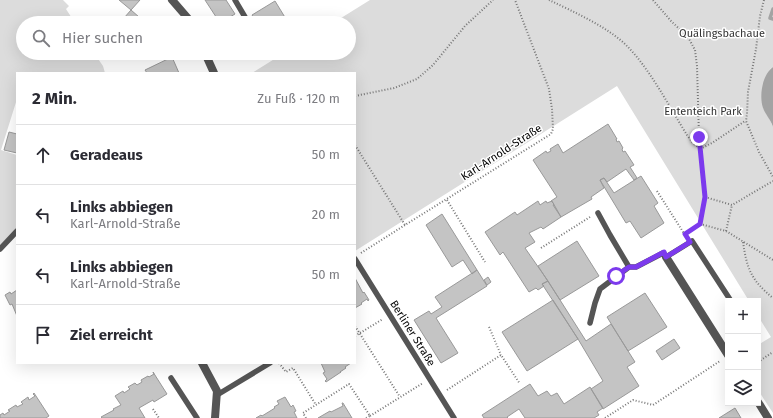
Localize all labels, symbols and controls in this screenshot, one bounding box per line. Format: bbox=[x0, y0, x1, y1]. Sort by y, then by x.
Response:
search box bbox=[16, 16, 356, 60]
icon: search bbox=[30, 27, 52, 49]
park label: Quälingsbachaue bbox=[679, 27, 765, 40]
text: Hier suchen bbox=[62, 29, 143, 47]
text: 2 Min. bbox=[32, 88, 77, 109]
text: Zu Fuß · 120 m bbox=[257, 91, 340, 106]
park label: Ententeich Park bbox=[664, 105, 742, 118]
street label: Karl-Arnold-Straße bbox=[458, 121, 544, 183]
route end bbox=[690, 128, 708, 146]
icon: ahead bbox=[32, 144, 54, 166]
text: Geradeaus bbox=[70, 146, 143, 164]
text: 50 m bbox=[312, 147, 340, 162]
text: Links abbiegen bbox=[70, 198, 173, 216]
icon: left bbox=[32, 204, 54, 226]
text: 20 m bbox=[312, 207, 340, 222]
text: Karl-Arnold-Straße bbox=[70, 216, 181, 231]
text: Links abbiegen bbox=[70, 258, 173, 276]
icon: left bbox=[32, 264, 54, 286]
text: 50 m bbox=[312, 267, 340, 282]
route start bbox=[607, 267, 625, 285]
text: Karl-Arnold-Straße bbox=[70, 276, 181, 291]
street label: Berliner Straße bbox=[387, 298, 438, 369]
map controls bbox=[725, 298, 761, 406]
button: + bbox=[725, 298, 761, 334]
icon: arrive bbox=[32, 324, 54, 346]
text: Ziel erreicht bbox=[70, 326, 153, 344]
button: − bbox=[725, 334, 761, 370]
button: layers bbox=[725, 370, 761, 406]

